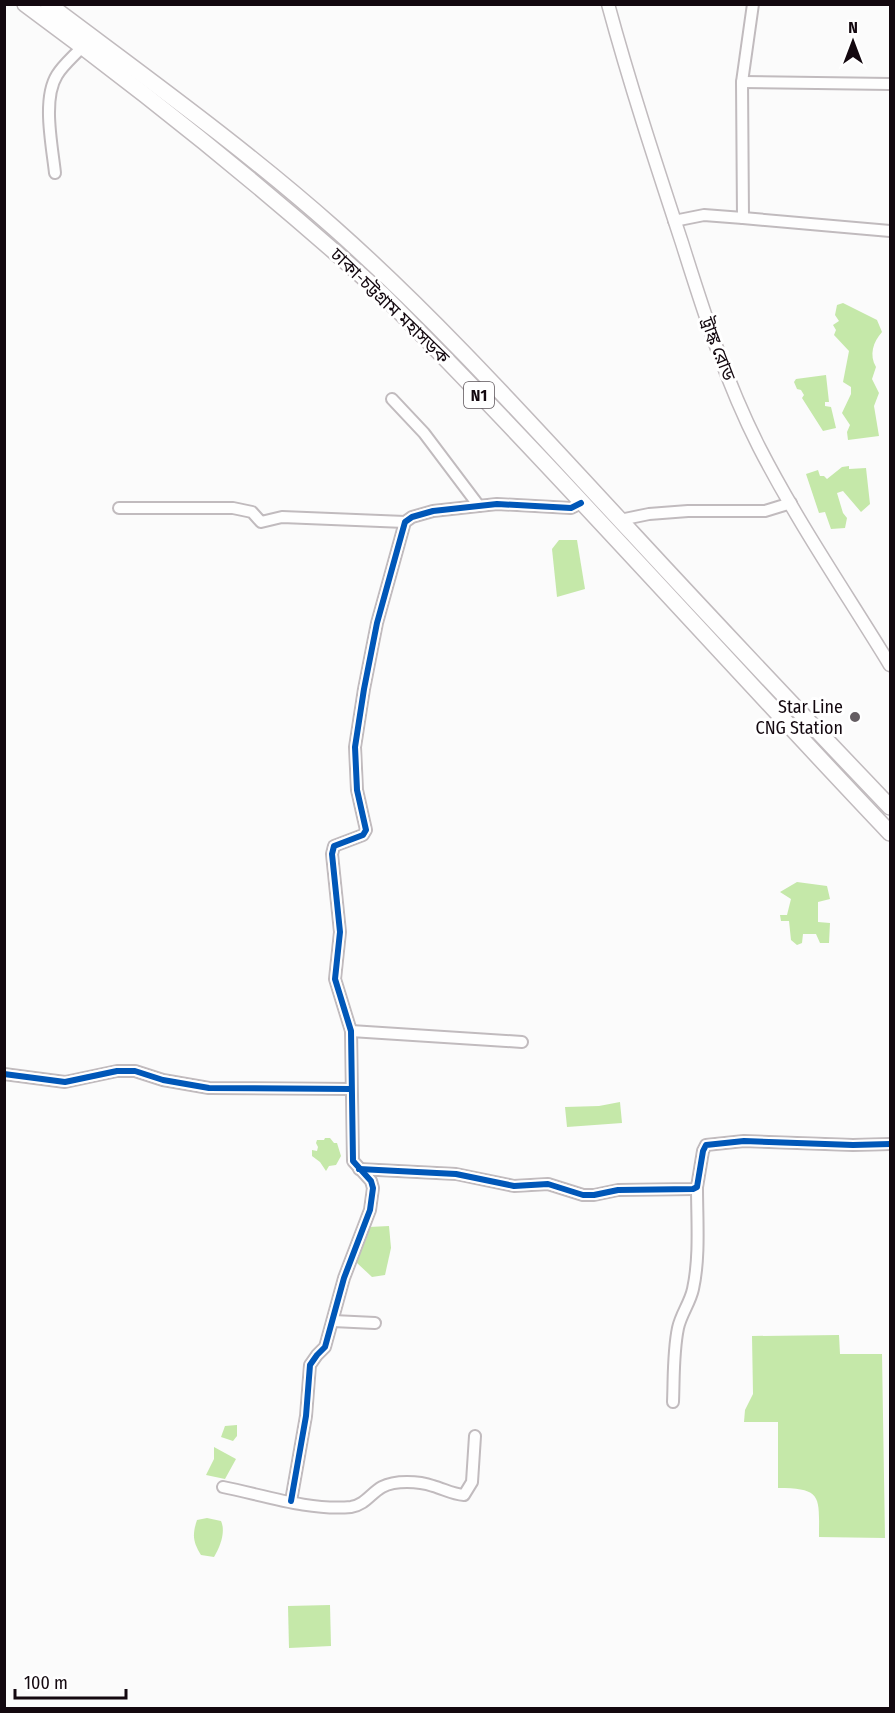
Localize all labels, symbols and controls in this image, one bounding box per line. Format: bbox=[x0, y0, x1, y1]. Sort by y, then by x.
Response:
north arrow bbox=[823, 12, 883, 72]
text: N bbox=[848, 18, 858, 37]
street label: ঢাকা-চট্টগ্রাম মহাসড়ক bbox=[325, 243, 454, 369]
street label: ট্রাঙ্ক রোড bbox=[696, 313, 740, 384]
road number: N1 bbox=[464, 382, 494, 408]
place label: Star Line CNG Station bbox=[756, 696, 843, 739]
marker: Star Line CNG Station bbox=[848, 710, 862, 724]
scale bar bbox=[15, 1662, 126, 1700]
text: 100 m bbox=[24, 1672, 68, 1694]

